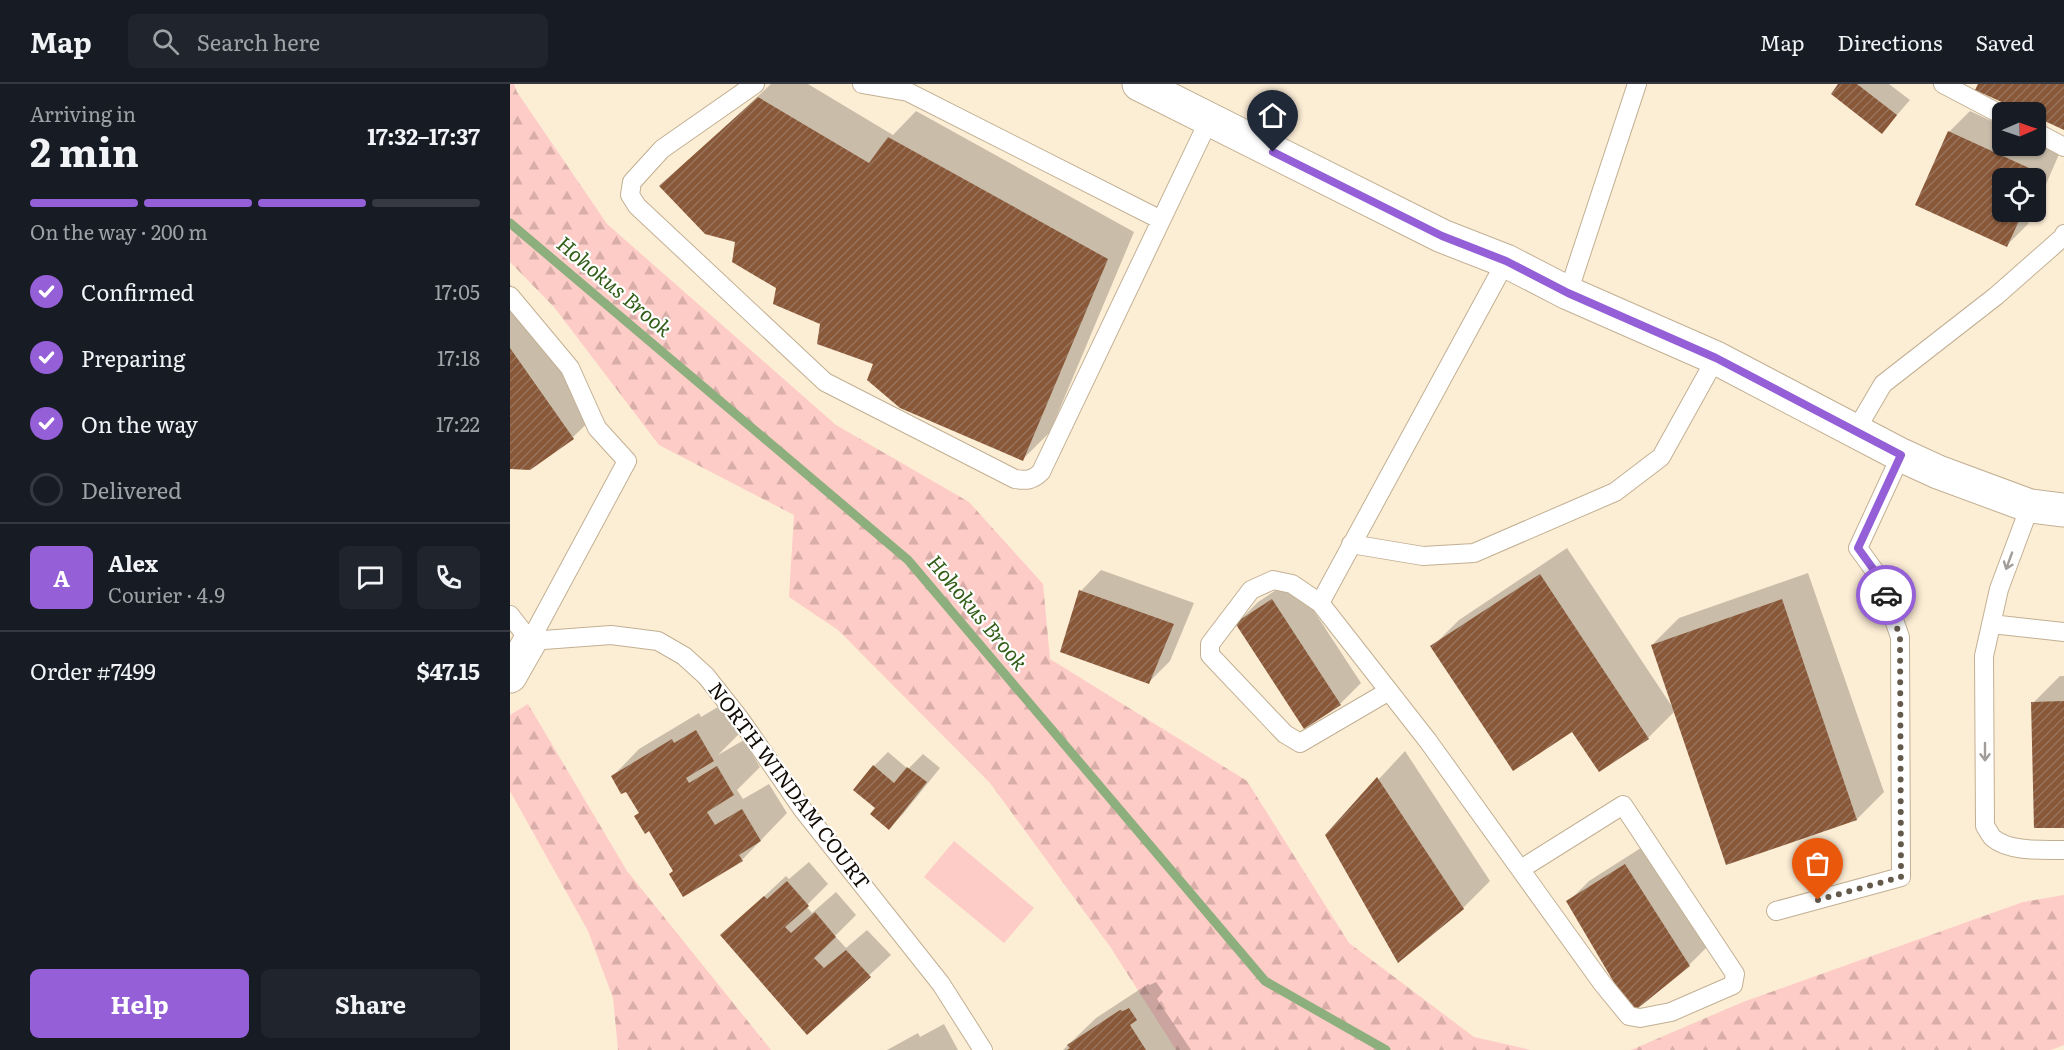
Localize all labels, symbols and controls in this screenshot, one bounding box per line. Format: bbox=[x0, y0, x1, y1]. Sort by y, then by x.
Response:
search box bbox=[128, 14, 548, 68]
text: Map bbox=[30, 20, 92, 62]
icon: search bbox=[149, 25, 182, 58]
text: Search here bbox=[197, 25, 320, 58]
text: Map bbox=[1760, 26, 1805, 57]
text: Directions bbox=[1838, 26, 1943, 57]
text: Saved bbox=[1976, 26, 2034, 57]
pin bbox=[1247, 90, 1298, 152]
text: Arriving in bbox=[30, 98, 136, 128]
icon: home bbox=[1256, 99, 1289, 132]
north arrow bbox=[1992, 102, 2046, 156]
map controls bbox=[1992, 102, 2046, 222]
text: 17:32–17:37 bbox=[367, 119, 480, 152]
text: 2 min bbox=[30, 121, 139, 179]
button: locate bbox=[1992, 168, 2046, 222]
text: On the way · 200 m bbox=[30, 216, 208, 246]
water label: Hohokus Brook bbox=[551, 227, 681, 343]
icon: check bbox=[30, 275, 63, 308]
text: Confirmed bbox=[81, 275, 194, 308]
text: 17:05 bbox=[434, 276, 480, 306]
icon: check bbox=[30, 341, 63, 374]
text: Preparing bbox=[81, 341, 185, 374]
text: 17:18 bbox=[437, 342, 480, 372]
icon: check bbox=[30, 407, 63, 440]
text: On the way bbox=[81, 407, 198, 440]
text: 17:22 bbox=[436, 408, 480, 438]
text: Delivered bbox=[81, 473, 182, 506]
text: Alex bbox=[108, 546, 158, 579]
button: chat bbox=[339, 546, 402, 609]
button: phone bbox=[417, 546, 480, 609]
water label: Hohokus Brook bbox=[921, 547, 1037, 676]
one-way arrow bbox=[2003, 551, 2014, 570]
text: A bbox=[53, 561, 70, 594]
courier bbox=[1856, 565, 1916, 625]
text: Courier · 4.9 bbox=[108, 579, 225, 609]
icon: car bbox=[1870, 579, 1903, 612]
text: Order #7499 bbox=[30, 654, 156, 687]
text: $47.15 bbox=[416, 654, 480, 687]
street label: NORTH WINDAM COURT bbox=[703, 675, 879, 895]
one-way arrow bbox=[1979, 742, 1991, 762]
pin bbox=[1792, 838, 1843, 900]
icon: bag bbox=[1801, 847, 1834, 880]
button: Help bbox=[30, 969, 249, 1038]
button: Share bbox=[261, 969, 480, 1038]

